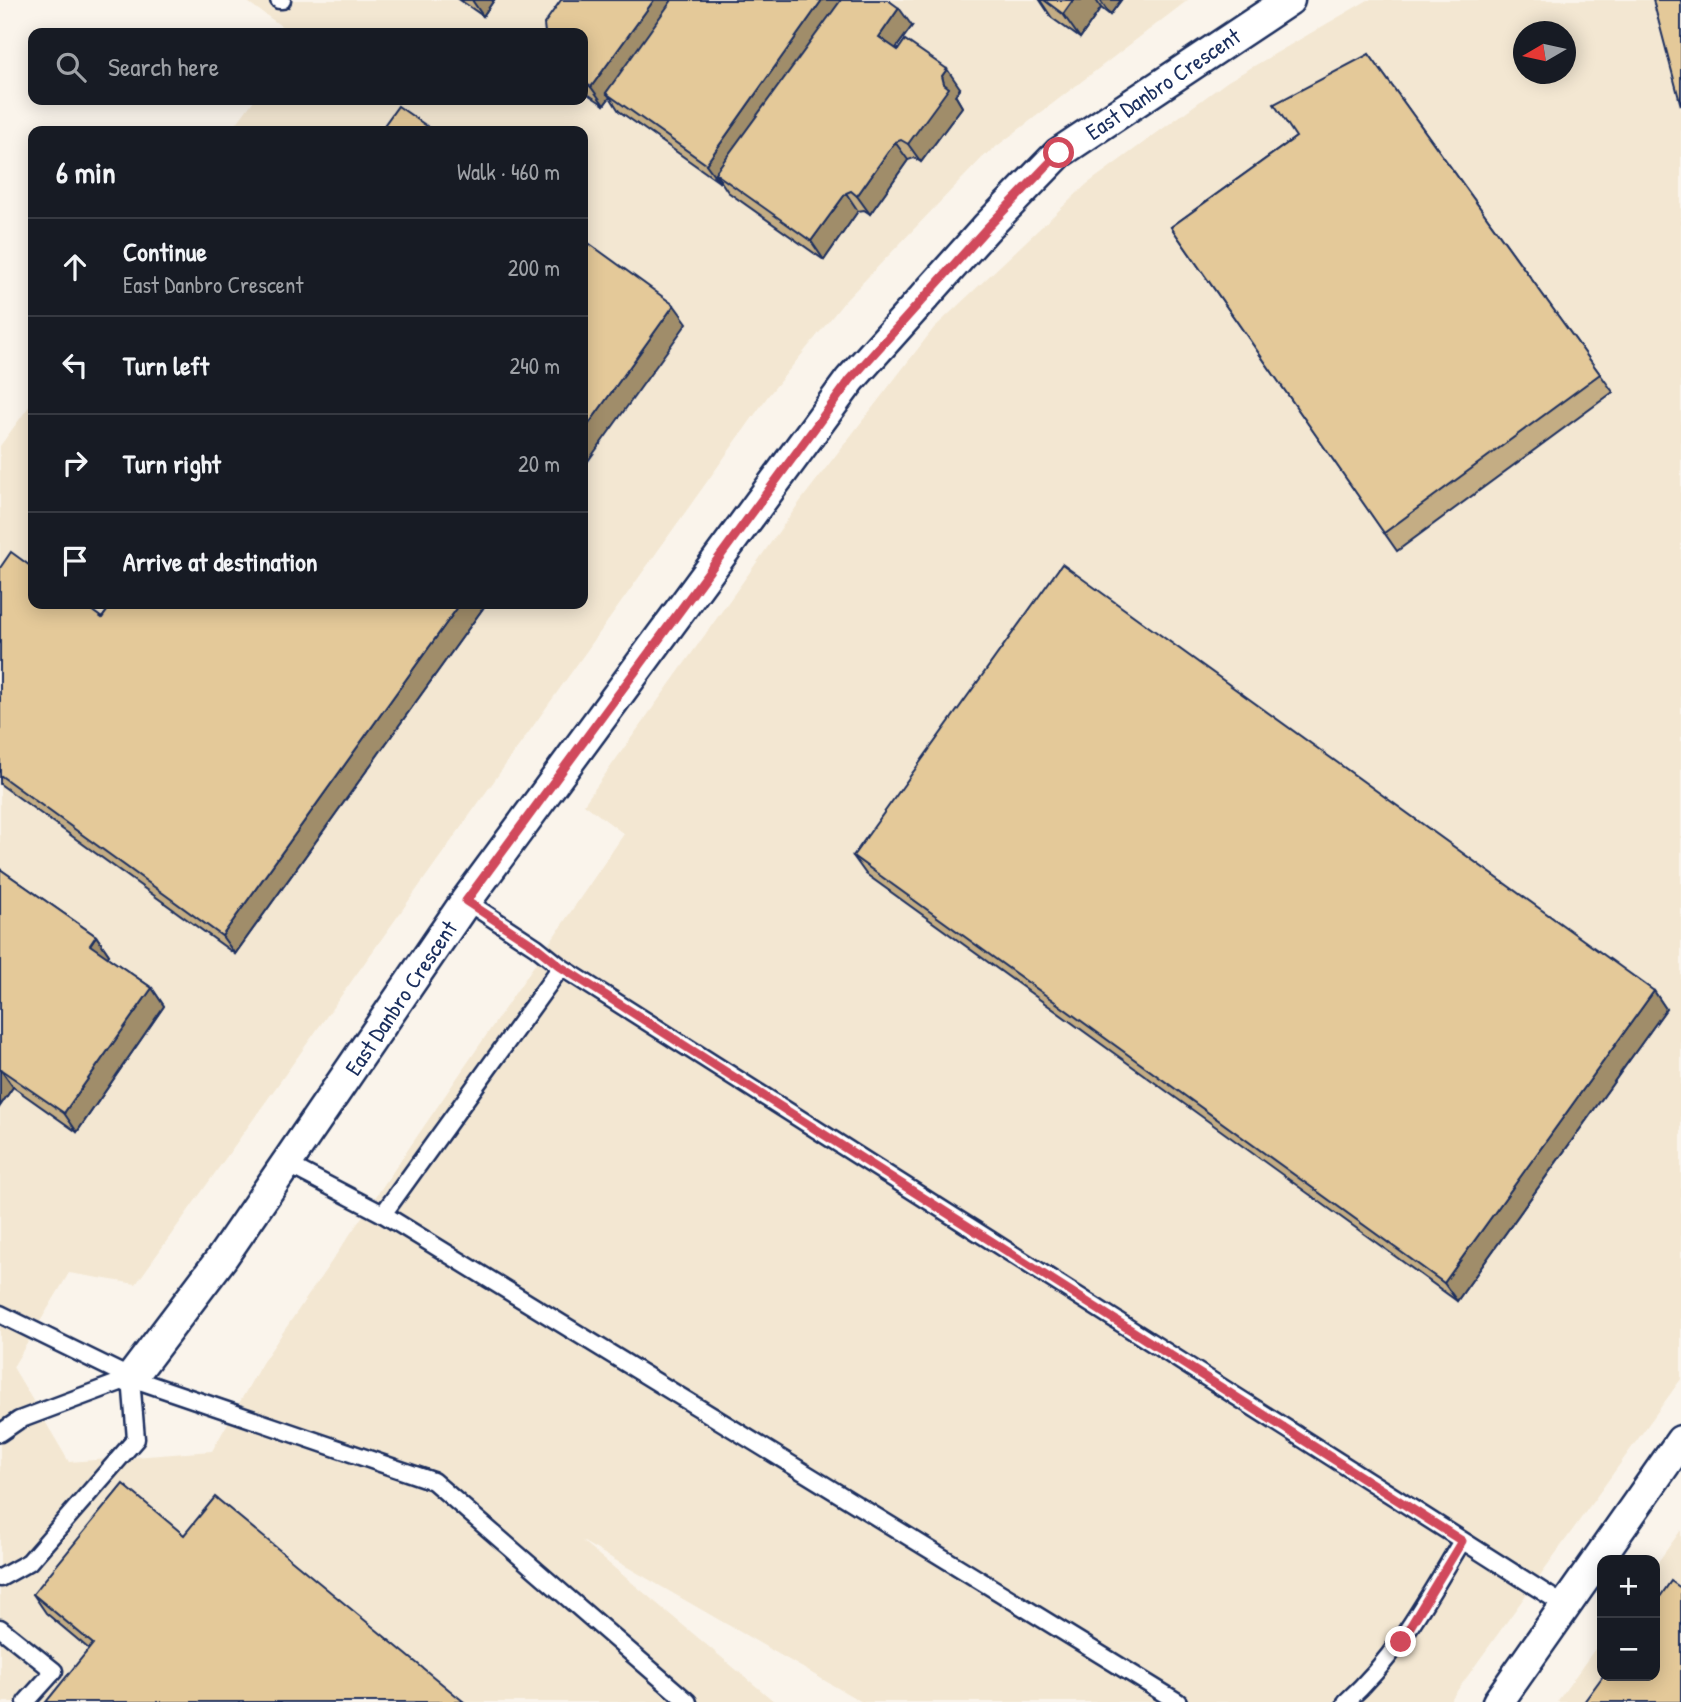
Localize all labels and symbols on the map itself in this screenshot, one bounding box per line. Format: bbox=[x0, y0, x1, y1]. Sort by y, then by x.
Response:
street label: East Danbro Crescent bbox=[1079, 20, 1247, 147]
north arrow bbox=[1513, 21, 1576, 84]
route start bbox=[1043, 137, 1074, 168]
street label: East Danbro Crescent bbox=[337, 913, 464, 1081]
route end bbox=[1385, 1626, 1416, 1657]

